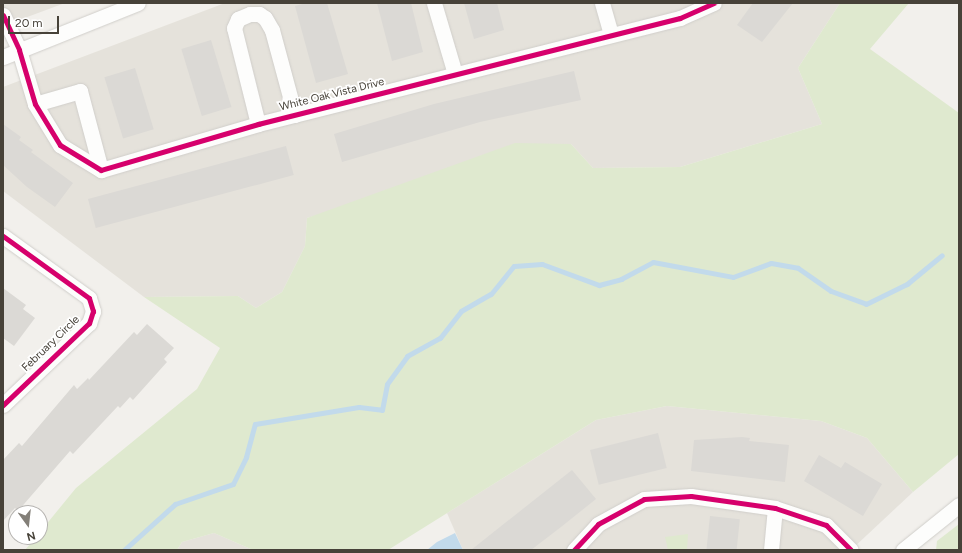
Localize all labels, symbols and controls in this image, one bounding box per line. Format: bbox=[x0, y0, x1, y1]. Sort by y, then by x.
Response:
scale bar bbox=[10, 8, 61, 34]
text: 20 m bbox=[15, 16, 43, 30]
street label: White Oak Vista Drive bbox=[278, 76, 386, 114]
street label: February Circle bbox=[20, 313, 82, 375]
north arrow bbox=[8, 505, 48, 545]
text: N bbox=[25, 529, 37, 543]

